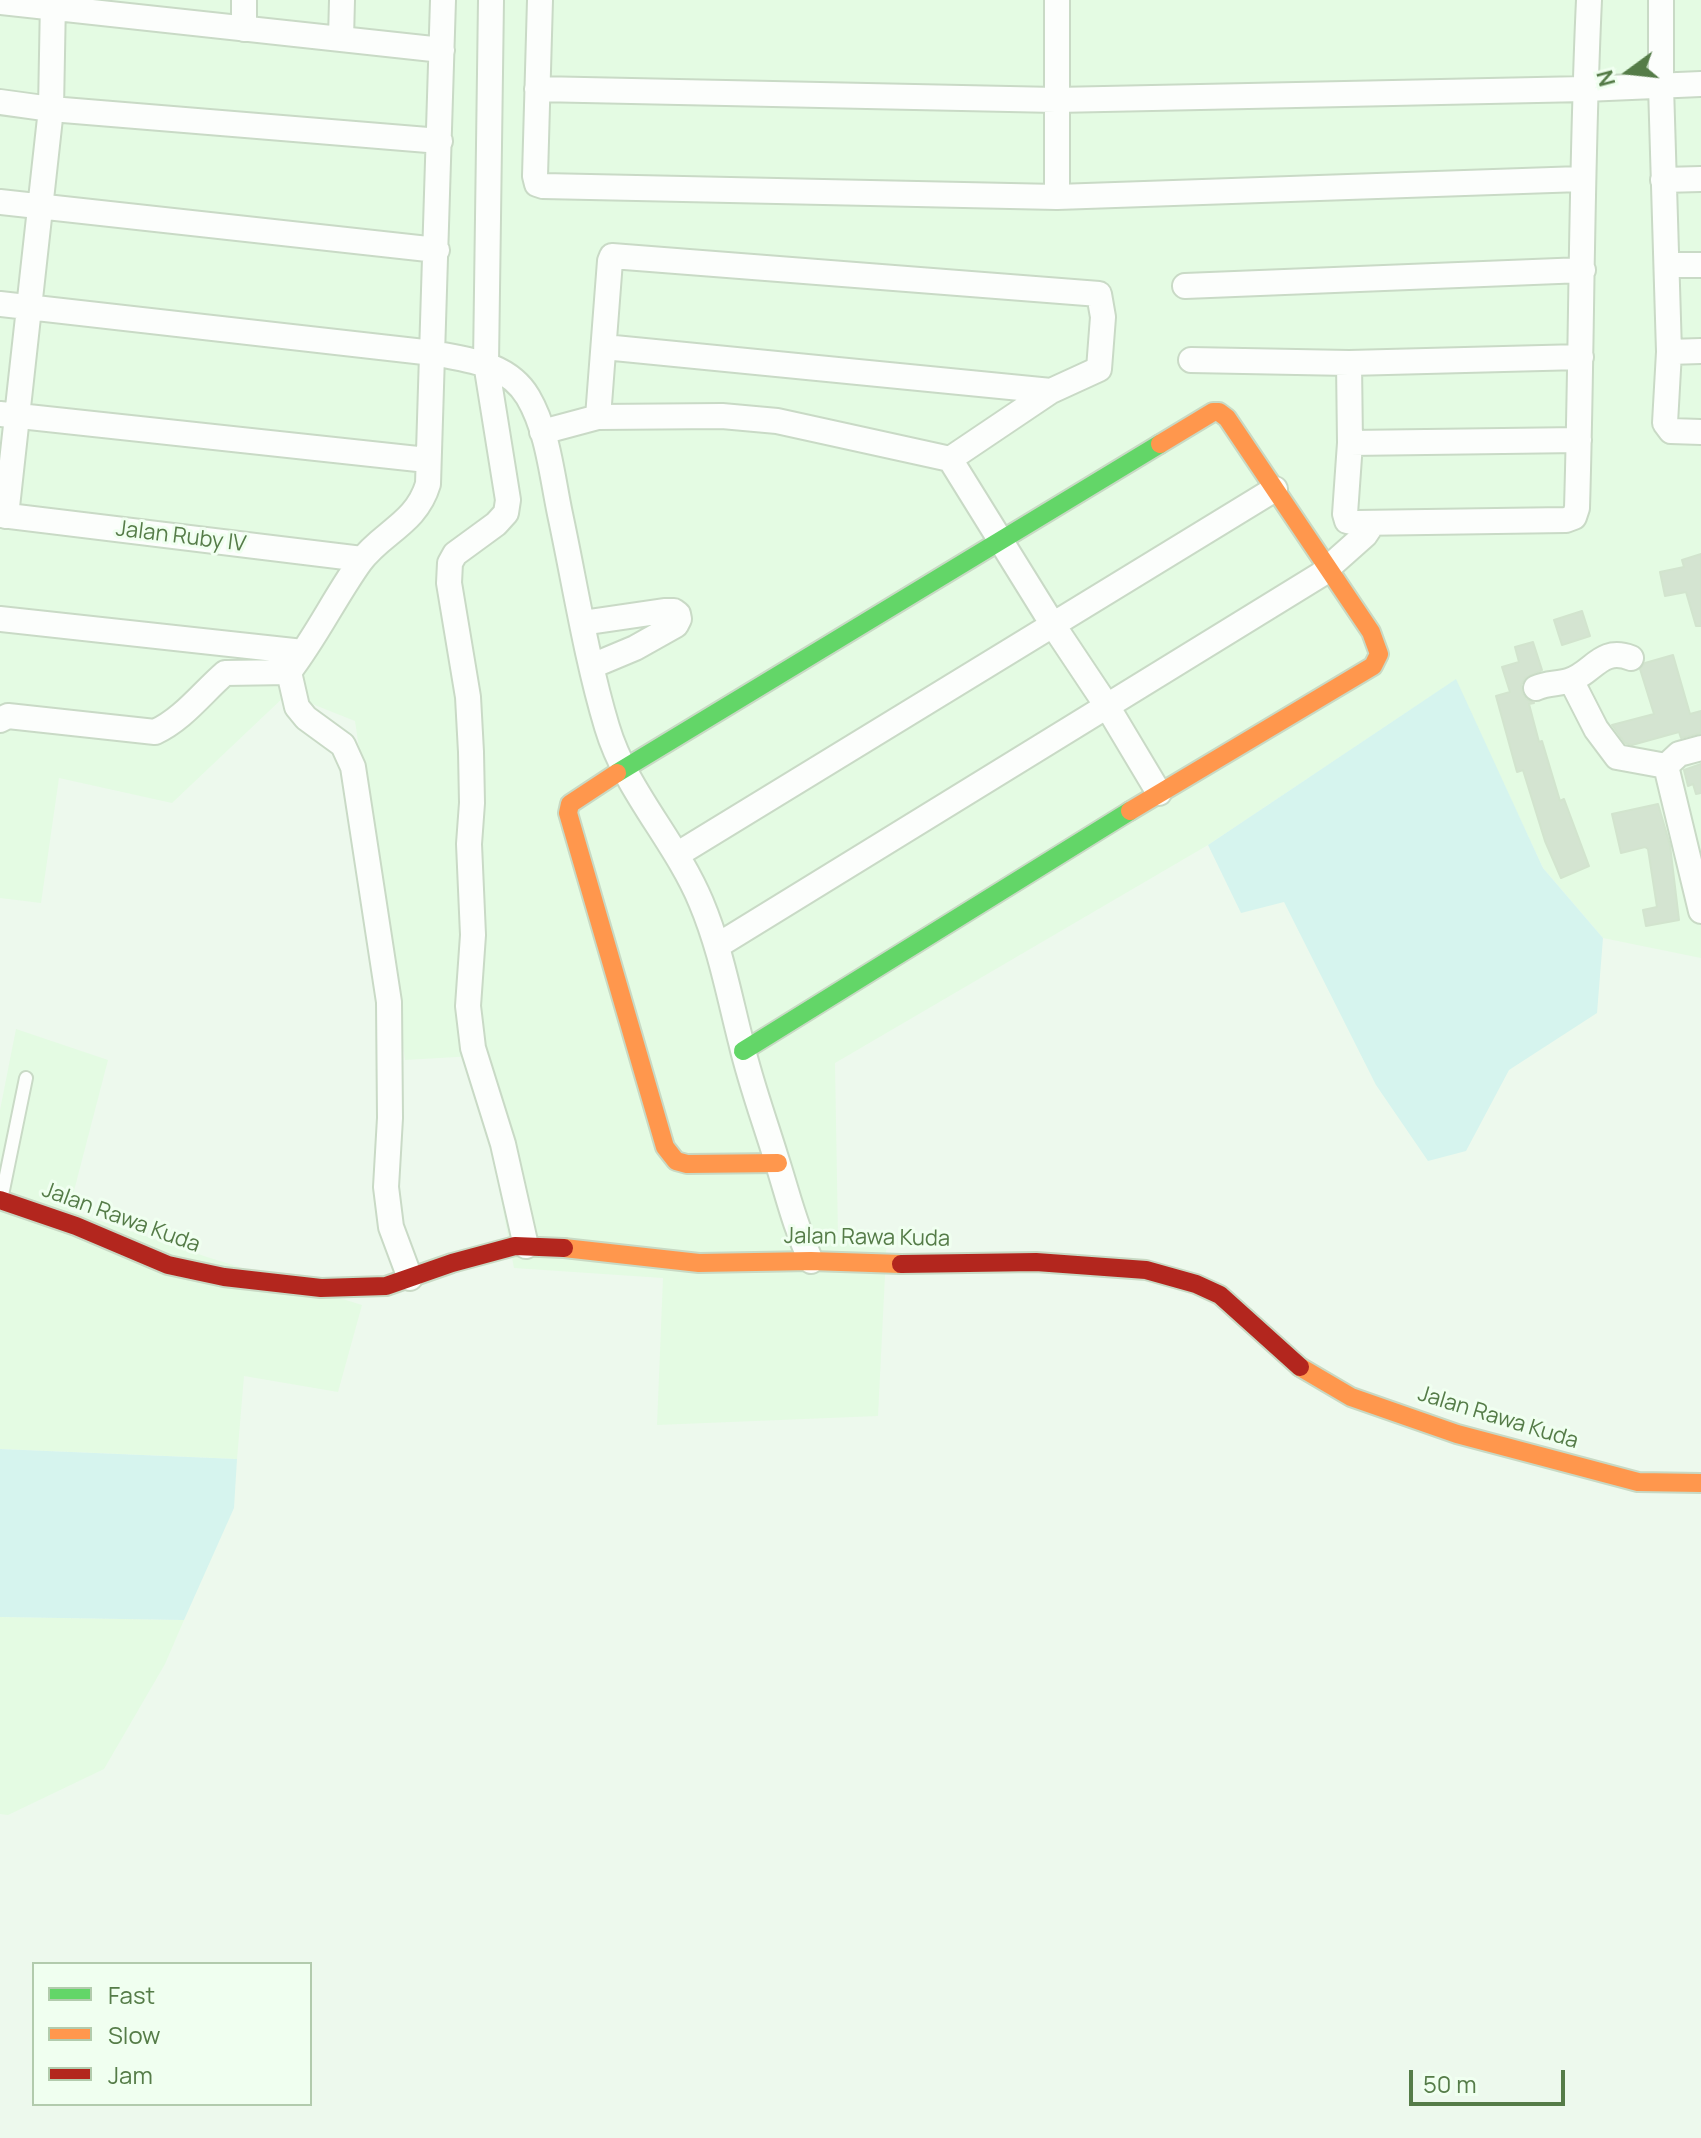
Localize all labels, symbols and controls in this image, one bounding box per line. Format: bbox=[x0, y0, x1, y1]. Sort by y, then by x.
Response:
north arrow bbox=[1589, 32, 1669, 112]
text: N bbox=[1589, 67, 1622, 90]
street label: Jalan Ruby IV bbox=[114, 516, 248, 558]
street label: Jalan Rawa Kuda bbox=[38, 1177, 204, 1259]
street label: Jalan Rawa Kuda bbox=[784, 1223, 950, 1253]
street label: Jalan Rawa Kuda bbox=[1415, 1381, 1581, 1455]
legend bbox=[32, 1962, 312, 2106]
text: Fast bbox=[108, 1978, 155, 2011]
text: Slow bbox=[108, 2018, 161, 2051]
scale bar bbox=[1413, 2054, 1569, 2104]
text: Jam bbox=[108, 2058, 153, 2091]
text: 50 m bbox=[1423, 2067, 1477, 2100]

